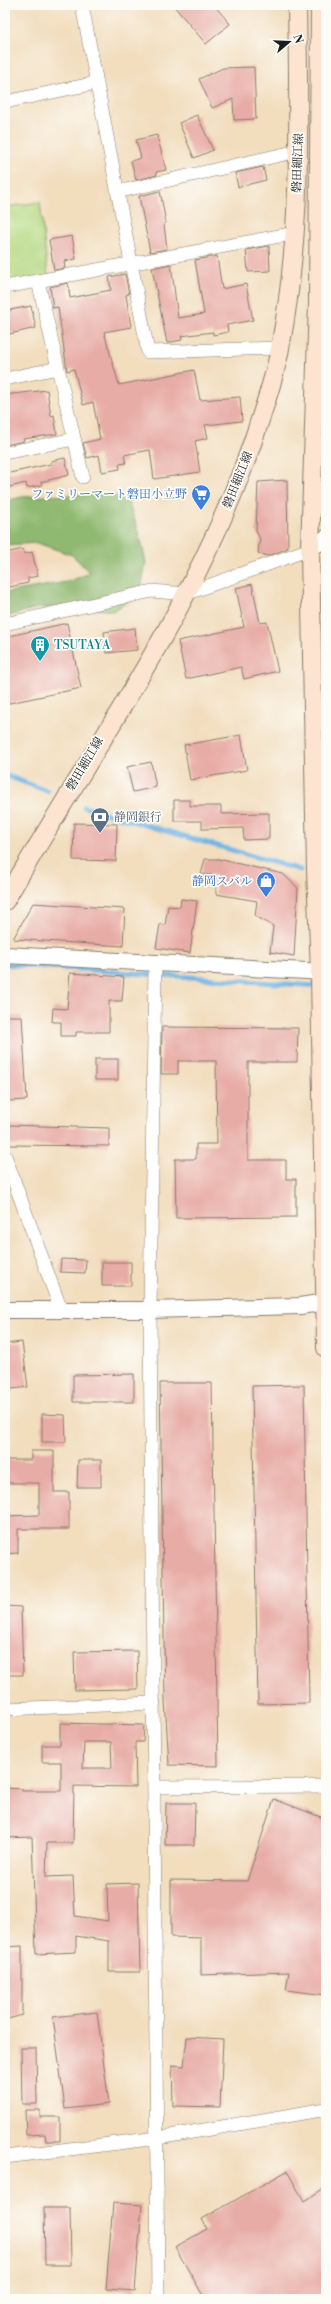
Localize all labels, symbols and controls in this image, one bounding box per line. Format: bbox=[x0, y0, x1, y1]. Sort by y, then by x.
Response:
north arrow bbox=[269, 22, 309, 62]
text: N bbox=[289, 33, 306, 46]
street label: 磐田細江線 bbox=[289, 133, 307, 193]
street label: 磐田細江線 bbox=[220, 449, 256, 511]
supermarket icon: ファミリーマート磐田小立野 bbox=[190, 483, 212, 511]
place label: ファミリーマート磐田小立野 bbox=[31, 487, 187, 502]
building icon: TSUTAYA bbox=[29, 634, 51, 662]
place label: TSUTAYA bbox=[54, 638, 111, 653]
street label: 磐田細江線 bbox=[63, 734, 107, 794]
bank icon: 静岡銀行 bbox=[89, 806, 111, 834]
place label: 静岡銀行 bbox=[114, 810, 162, 825]
shop icon: 静岡スバル bbox=[255, 870, 277, 898]
place label: 静岡スバル bbox=[192, 874, 252, 889]

